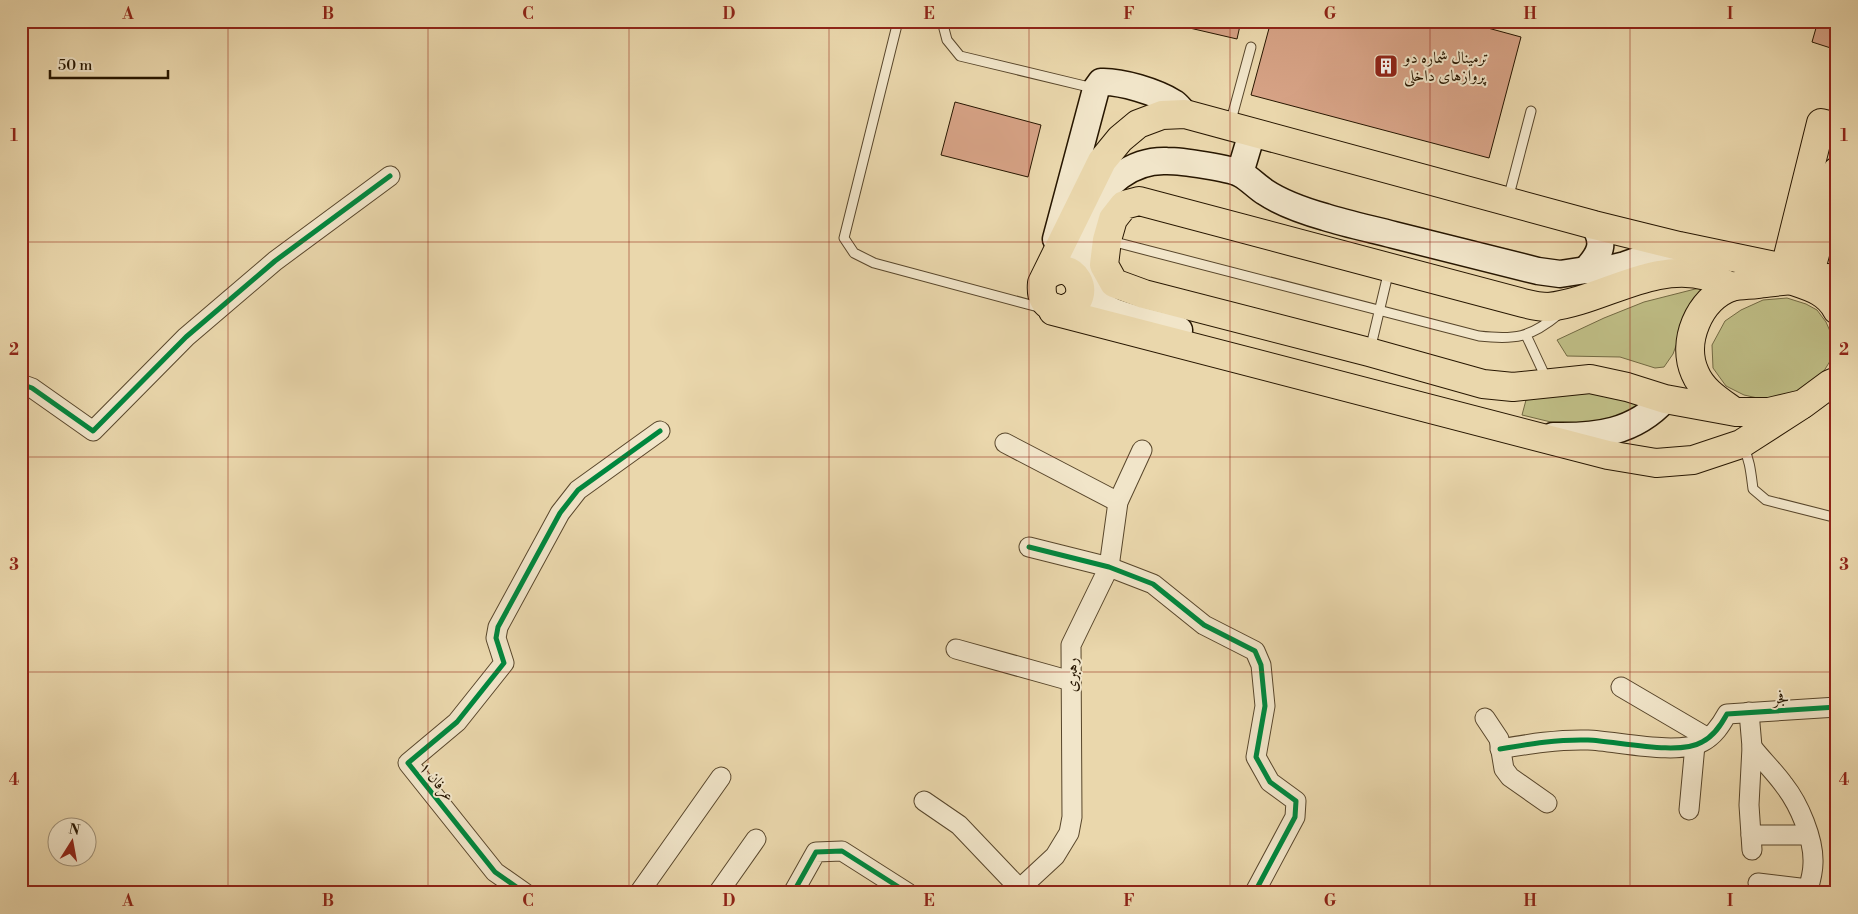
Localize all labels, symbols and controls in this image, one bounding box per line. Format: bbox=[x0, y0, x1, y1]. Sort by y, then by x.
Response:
text: A bbox=[121, 4, 134, 24]
text: B bbox=[322, 4, 334, 24]
text: C bbox=[522, 4, 534, 24]
text: D bbox=[723, 4, 736, 24]
text: E bbox=[923, 4, 935, 24]
text: F bbox=[1123, 4, 1135, 24]
text: G bbox=[1324, 4, 1337, 24]
text: H bbox=[1523, 4, 1537, 24]
text: I bbox=[1727, 4, 1733, 24]
scale bar bbox=[50, 48, 168, 80]
place label: ترمینال شماره دو پروازهای داخلی bbox=[1402, 48, 1488, 87]
building icon: ترمینال شماره دو پروازهای داخلی bbox=[1373, 53, 1399, 79]
text: 50 m bbox=[58, 56, 92, 75]
text: 1 bbox=[10, 126, 18, 146]
text: 1 bbox=[1840, 126, 1848, 146]
text: 2 bbox=[9, 340, 19, 360]
text: 2 bbox=[1839, 340, 1849, 360]
text: 3 bbox=[9, 555, 19, 575]
text: 3 bbox=[1839, 555, 1849, 575]
street label: رهبری bbox=[1062, 658, 1082, 692]
street label: فجر bbox=[1770, 687, 1790, 709]
street label: عرفان ۱ bbox=[414, 758, 459, 806]
text: 4 bbox=[9, 770, 20, 790]
text: 4 bbox=[1839, 770, 1850, 790]
north arrow bbox=[48, 816, 98, 866]
text: N bbox=[67, 820, 81, 840]
text: A bbox=[121, 891, 134, 911]
text: B bbox=[322, 891, 334, 911]
text: C bbox=[522, 891, 534, 911]
text: D bbox=[723, 891, 736, 911]
text: E bbox=[923, 891, 935, 911]
text: F bbox=[1123, 891, 1135, 911]
text: G bbox=[1324, 891, 1337, 911]
text: H bbox=[1523, 891, 1537, 911]
text: I bbox=[1727, 891, 1733, 911]

